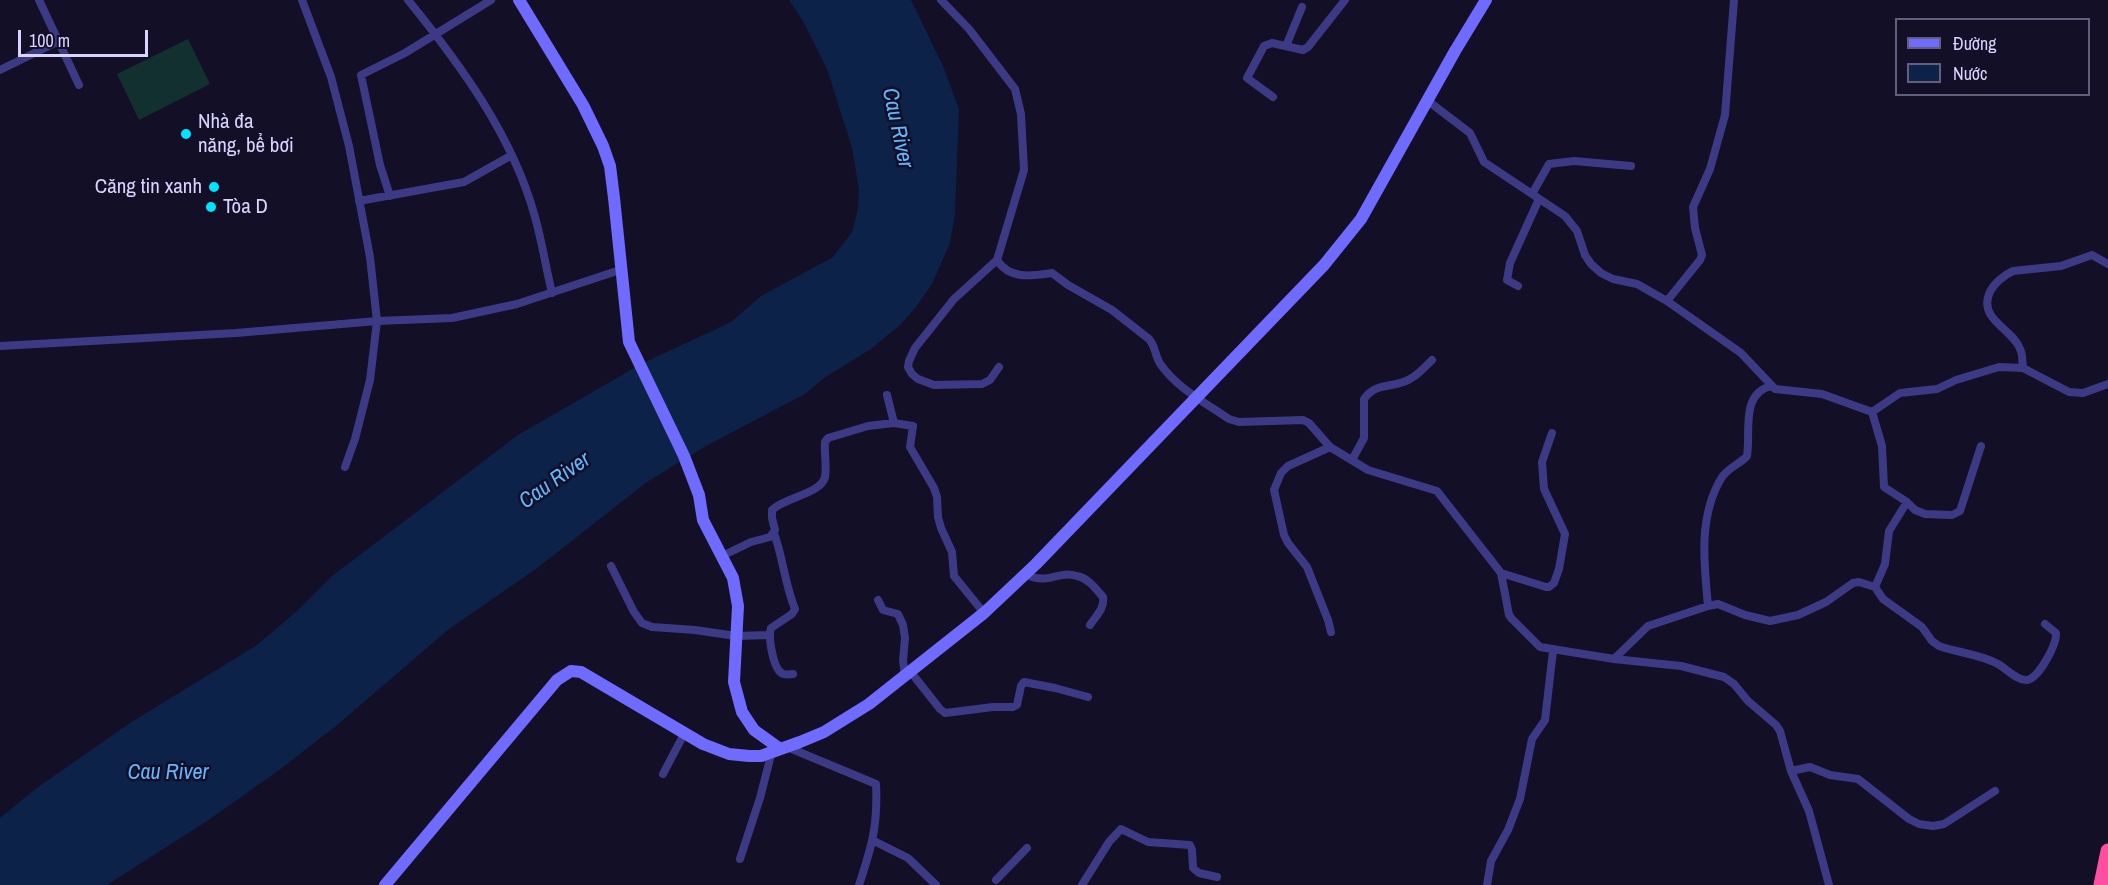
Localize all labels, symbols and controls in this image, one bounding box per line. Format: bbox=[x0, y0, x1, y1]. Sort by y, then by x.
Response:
scale bar bbox=[21, 18, 152, 56]
legend bbox=[1895, 18, 2090, 96]
text: 100 m bbox=[29, 28, 70, 53]
text: Đường bbox=[1953, 31, 1997, 56]
text: Nước bbox=[1953, 61, 1987, 86]
water label: Cau River bbox=[876, 86, 918, 170]
place label: Nhà đa năng, bể bơi bbox=[198, 109, 294, 159]
marker: Nhà đa năng, bể bơi bbox=[179, 127, 193, 141]
place label: Căng tin xanh bbox=[95, 174, 202, 200]
marker: Căng tin xanh bbox=[207, 180, 221, 194]
place label: Tòa D bbox=[223, 194, 268, 220]
marker: Tòa D bbox=[204, 200, 218, 214]
water label: Cau River bbox=[514, 447, 596, 515]
water label: Cau River bbox=[127, 760, 209, 786]

